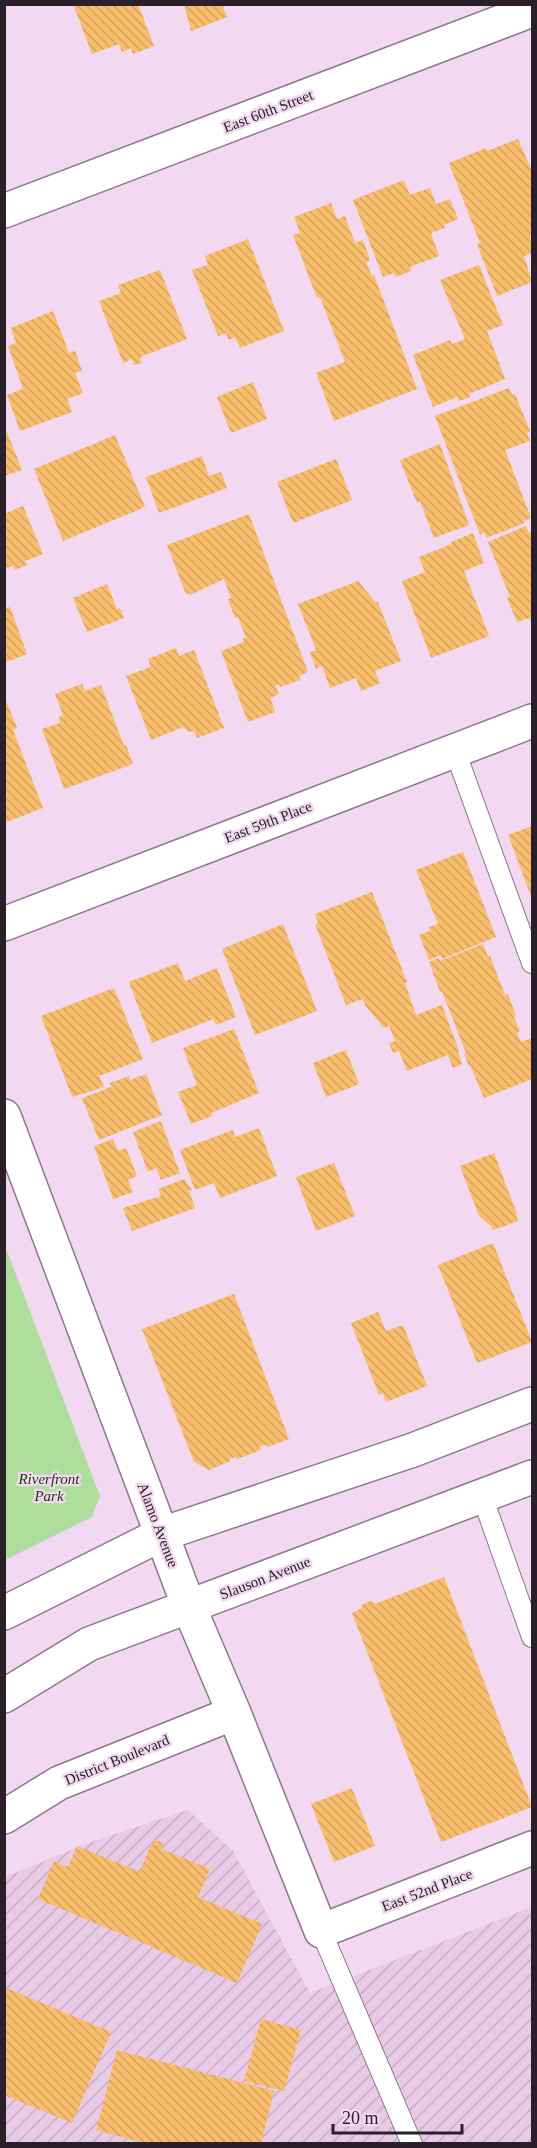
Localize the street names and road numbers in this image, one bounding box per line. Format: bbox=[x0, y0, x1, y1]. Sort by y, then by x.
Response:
street label: East 60th Street bbox=[221, 86, 316, 135]
street label: East 59th Place bbox=[222, 798, 314, 846]
street label: Alamo Avenue bbox=[135, 1480, 182, 1570]
street label: Slauson Avenue bbox=[217, 1553, 313, 1603]
street label: District Boulevard bbox=[62, 1732, 172, 1788]
street label: East 52nd Place bbox=[379, 1865, 475, 1915]

